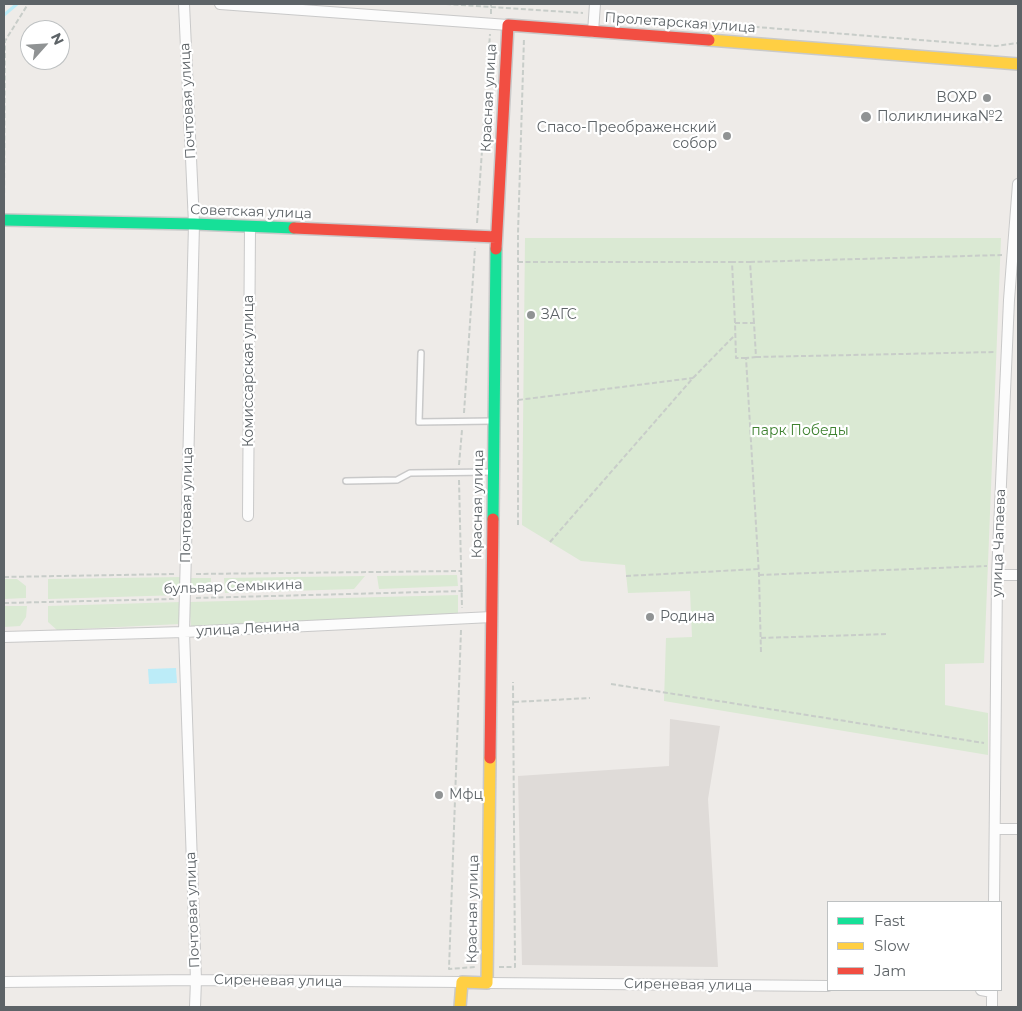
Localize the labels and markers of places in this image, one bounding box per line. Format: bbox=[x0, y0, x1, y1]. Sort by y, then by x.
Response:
place label: ВОХР bbox=[936, 90, 977, 106]
marker: ВОХР bbox=[981, 92, 993, 104]
place label: Поликлиника№2 bbox=[877, 109, 1003, 125]
marker: Поликлиника№2 bbox=[859, 110, 873, 124]
place label: Спасо-Преображенский собор bbox=[537, 120, 717, 152]
marker: Спасо-Преображенский собор bbox=[721, 130, 733, 142]
place label: ЗАГС bbox=[541, 307, 577, 323]
marker: ЗАГС bbox=[525, 309, 537, 321]
place label: Родина bbox=[660, 609, 715, 625]
marker: Родина bbox=[644, 611, 656, 623]
place label: Мфц bbox=[449, 787, 483, 803]
marker: Мфц bbox=[433, 789, 445, 801]

